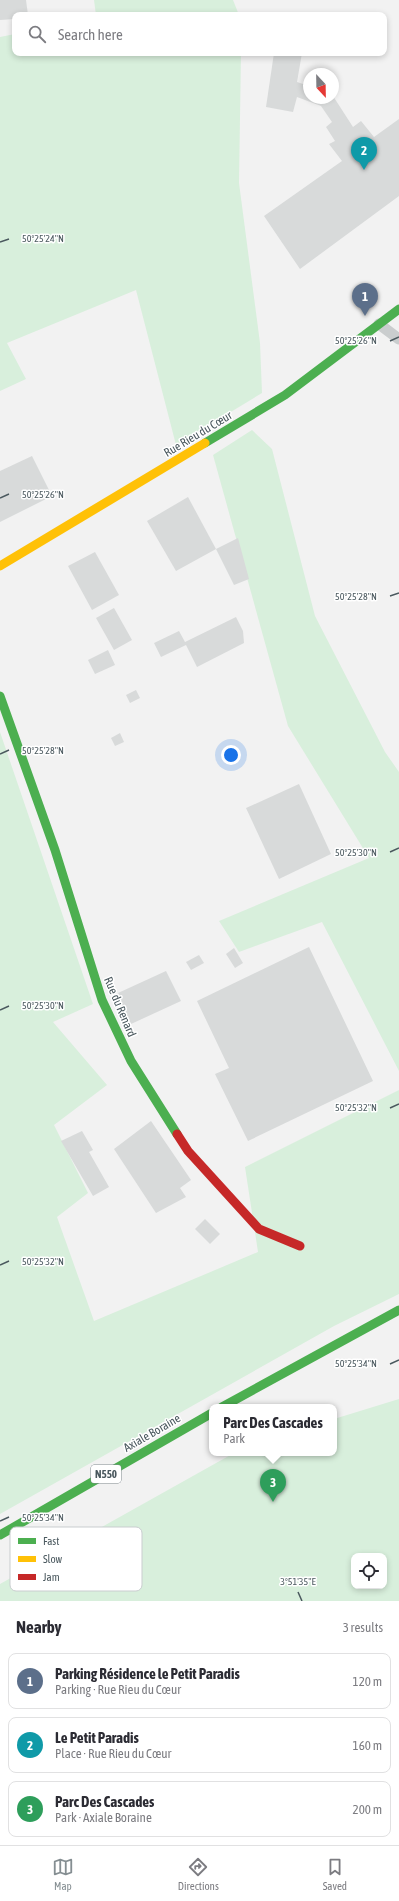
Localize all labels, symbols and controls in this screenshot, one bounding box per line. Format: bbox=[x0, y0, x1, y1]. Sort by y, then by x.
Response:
search box bbox=[12, 12, 387, 56]
icon: search bbox=[26, 23, 48, 45]
text: Search here bbox=[58, 26, 123, 43]
north arrow bbox=[303, 68, 339, 104]
pin: 2 bbox=[351, 137, 377, 170]
text: 50°25'24"N bbox=[22, 233, 64, 244]
pin: 1 bbox=[352, 283, 378, 316]
text: 50°25'26"N bbox=[335, 335, 377, 346]
street label: Rue Rieu du Cœur bbox=[161, 408, 235, 460]
text: 50°25'26"N bbox=[22, 489, 64, 500]
text: 50°25'28"N bbox=[335, 591, 377, 602]
text: 50°25'28"N bbox=[22, 745, 64, 756]
your location bbox=[221, 745, 241, 765]
text: 50°25'30"N bbox=[335, 847, 377, 858]
street label: Rue du Renard bbox=[101, 975, 139, 1039]
text: 50°25'30"N bbox=[22, 1000, 64, 1011]
text: 50°25'32"N bbox=[335, 1102, 377, 1113]
text: 50°25'32"N bbox=[22, 1256, 64, 1267]
text: 50°25'34"N bbox=[335, 1358, 377, 1369]
popup bbox=[209, 1404, 337, 1456]
street label: Axiale Boraine bbox=[121, 1411, 183, 1455]
text: Parc Des Cascades bbox=[223, 1414, 323, 1431]
text: Park bbox=[223, 1431, 245, 1446]
road number: N550 bbox=[91, 1465, 121, 1483]
pin: 3 bbox=[260, 1469, 286, 1502]
text: 50°25'34"N bbox=[22, 1512, 64, 1523]
legend bbox=[10, 1527, 142, 1591]
text: Fast bbox=[43, 1535, 59, 1547]
text: Slow bbox=[43, 1553, 62, 1565]
map controls bbox=[351, 1553, 387, 1589]
button: locate bbox=[351, 1553, 387, 1589]
text: Jam bbox=[43, 1571, 60, 1583]
text: 3°51'35"E bbox=[280, 1576, 316, 1587]
text: Nearby bbox=[16, 1617, 62, 1637]
text: 3 results bbox=[343, 1620, 383, 1635]
text: Parking Résidence le Petit Paradis bbox=[55, 1665, 240, 1682]
text: 1 bbox=[27, 1674, 33, 1689]
text: 120 m bbox=[353, 1674, 382, 1689]
text: Parking · Rue Rieu du Cœur bbox=[55, 1682, 181, 1697]
text: Le Petit Paradis bbox=[55, 1729, 139, 1746]
text: 2 bbox=[27, 1738, 33, 1753]
text: 160 m bbox=[353, 1738, 382, 1753]
text: Place · Rue Rieu du Cœur bbox=[55, 1746, 171, 1761]
text: Parc Des Cascades bbox=[55, 1793, 154, 1810]
text: 3 bbox=[27, 1802, 33, 1817]
text: 200 m bbox=[353, 1802, 382, 1817]
text: Park · Axiale Boraine bbox=[55, 1810, 152, 1825]
tab: Map bbox=[52, 1856, 74, 1892]
tab: Directions bbox=[178, 1856, 219, 1892]
tab: Saved bbox=[323, 1856, 347, 1892]

